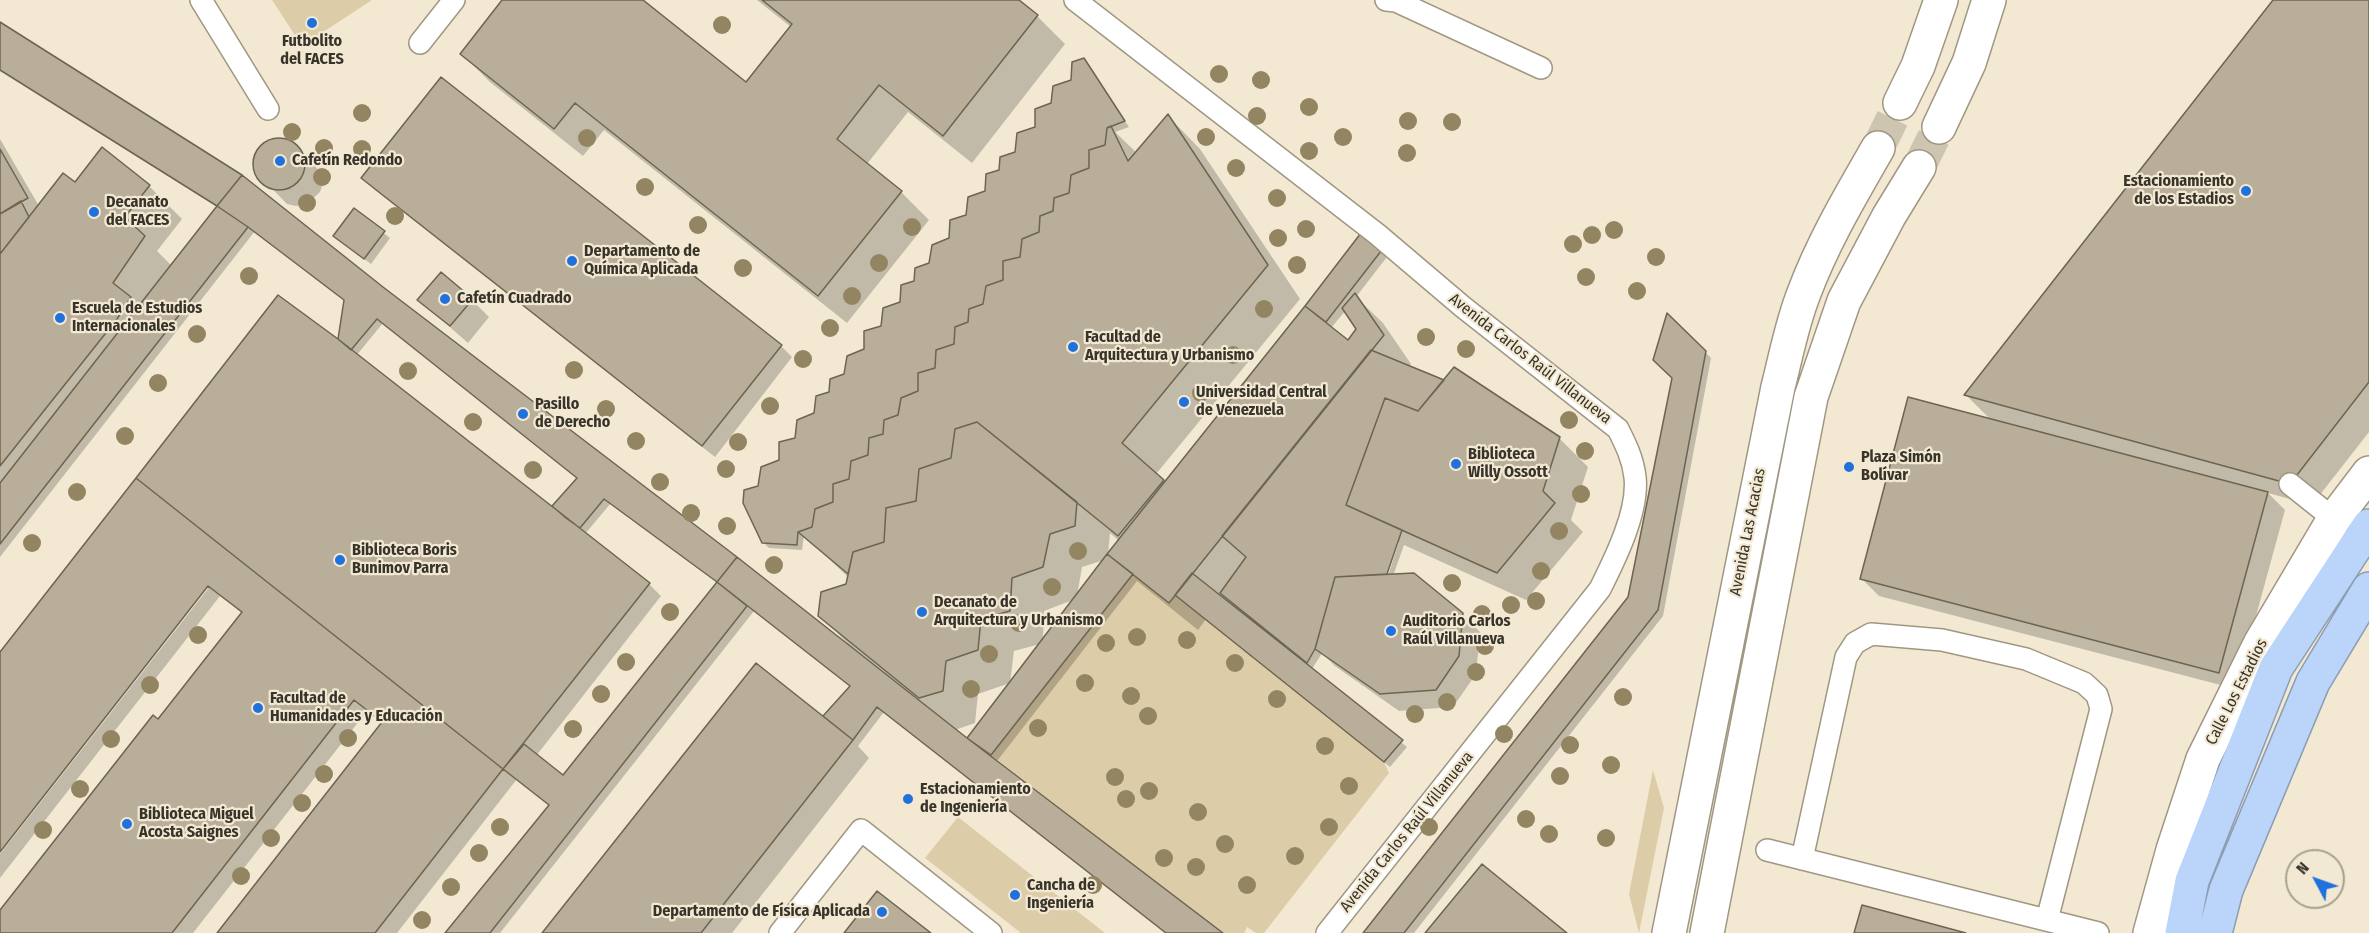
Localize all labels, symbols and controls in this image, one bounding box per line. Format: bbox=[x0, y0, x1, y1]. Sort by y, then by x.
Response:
marker: Futbolito del FACES bbox=[305, 16, 319, 30]
place label: Futbolito del FACES bbox=[280, 32, 344, 70]
place label: Cafetín Redondo bbox=[292, 151, 403, 171]
marker: Cafetín Redondo bbox=[273, 154, 287, 168]
place label: Estacionamiento de los Estadios bbox=[2123, 172, 2234, 210]
marker: Estacionamiento de los Estadios bbox=[2239, 184, 2253, 198]
place label: Decanato del FACES bbox=[106, 193, 169, 231]
marker: Decanato del FACES bbox=[87, 205, 101, 219]
place label: Departamento de Química Aplicada bbox=[584, 242, 700, 280]
marker: Departamento de Química Aplicada bbox=[565, 254, 579, 268]
place label: Cafetín Cuadrado bbox=[457, 289, 572, 309]
street label: Avenida Carlos Raúl Villanueva bbox=[1445, 290, 1615, 428]
marker: Cafetín Cuadrado bbox=[438, 292, 452, 306]
place label: Escuela de Estudios Internacionales bbox=[72, 299, 202, 337]
marker: Escuela de Estudios Internacionales bbox=[53, 311, 67, 325]
place label: Facultad de Arquitectura y Urbanismo bbox=[1085, 328, 1254, 366]
marker: Facultad de Arquitectura y Urbanismo bbox=[1066, 340, 1080, 354]
place label: Universidad Central de Venezuela bbox=[1196, 383, 1327, 421]
place label: Pasillo de Derecho bbox=[535, 395, 610, 433]
marker: Universidad Central de Venezuela bbox=[1177, 395, 1191, 409]
marker: Pasillo de Derecho bbox=[516, 407, 530, 421]
place label: Biblioteca Willy Ossott bbox=[1468, 445, 1548, 483]
place label: Plaza Simón Bolívar bbox=[1861, 448, 1941, 486]
marker: Biblioteca Willy Ossott bbox=[1449, 457, 1463, 471]
marker: Plaza Simón Bolívar bbox=[1842, 460, 1856, 474]
street label: Avenida Las Acacias bbox=[1726, 467, 1770, 597]
place label: Biblioteca Boris Bunimov Parra bbox=[352, 541, 457, 579]
marker: Biblioteca Boris Bunimov Parra bbox=[333, 553, 347, 567]
place label: Decanato de Arquitectura y Urbanismo bbox=[934, 593, 1103, 631]
marker: Decanato de Arquitectura y Urbanismo bbox=[915, 605, 929, 619]
place label: Auditorio Carlos Raúl Villanueva bbox=[1403, 612, 1510, 650]
marker: Auditorio Carlos Raúl Villanueva bbox=[1384, 624, 1398, 638]
street label: Calle Los Estadios bbox=[2202, 636, 2272, 748]
place label: Facultad de Humanidades y Educación bbox=[270, 689, 443, 727]
marker: Facultad de Humanidades y Educación bbox=[251, 701, 265, 715]
street label: Avenida Carlos Raúl Villanueva bbox=[1336, 748, 1478, 916]
place label: Estacionamiento de Ingeniería bbox=[920, 780, 1031, 818]
marker: Estacionamiento de Ingeniería bbox=[901, 792, 915, 806]
place label: Biblioteca Miguel Acosta Saignes bbox=[139, 805, 254, 843]
marker: Biblioteca Miguel Acosta Saignes bbox=[120, 817, 134, 831]
north arrow bbox=[2285, 849, 2345, 909]
text: N bbox=[2292, 858, 2313, 878]
place label: Cancha de Ingeniería bbox=[1027, 876, 1095, 914]
marker: Cancha de Ingeniería bbox=[1008, 888, 1022, 902]
place label: Departamento de Física Aplicada bbox=[653, 902, 870, 922]
marker: Departamento de Física Aplicada bbox=[875, 905, 889, 919]

